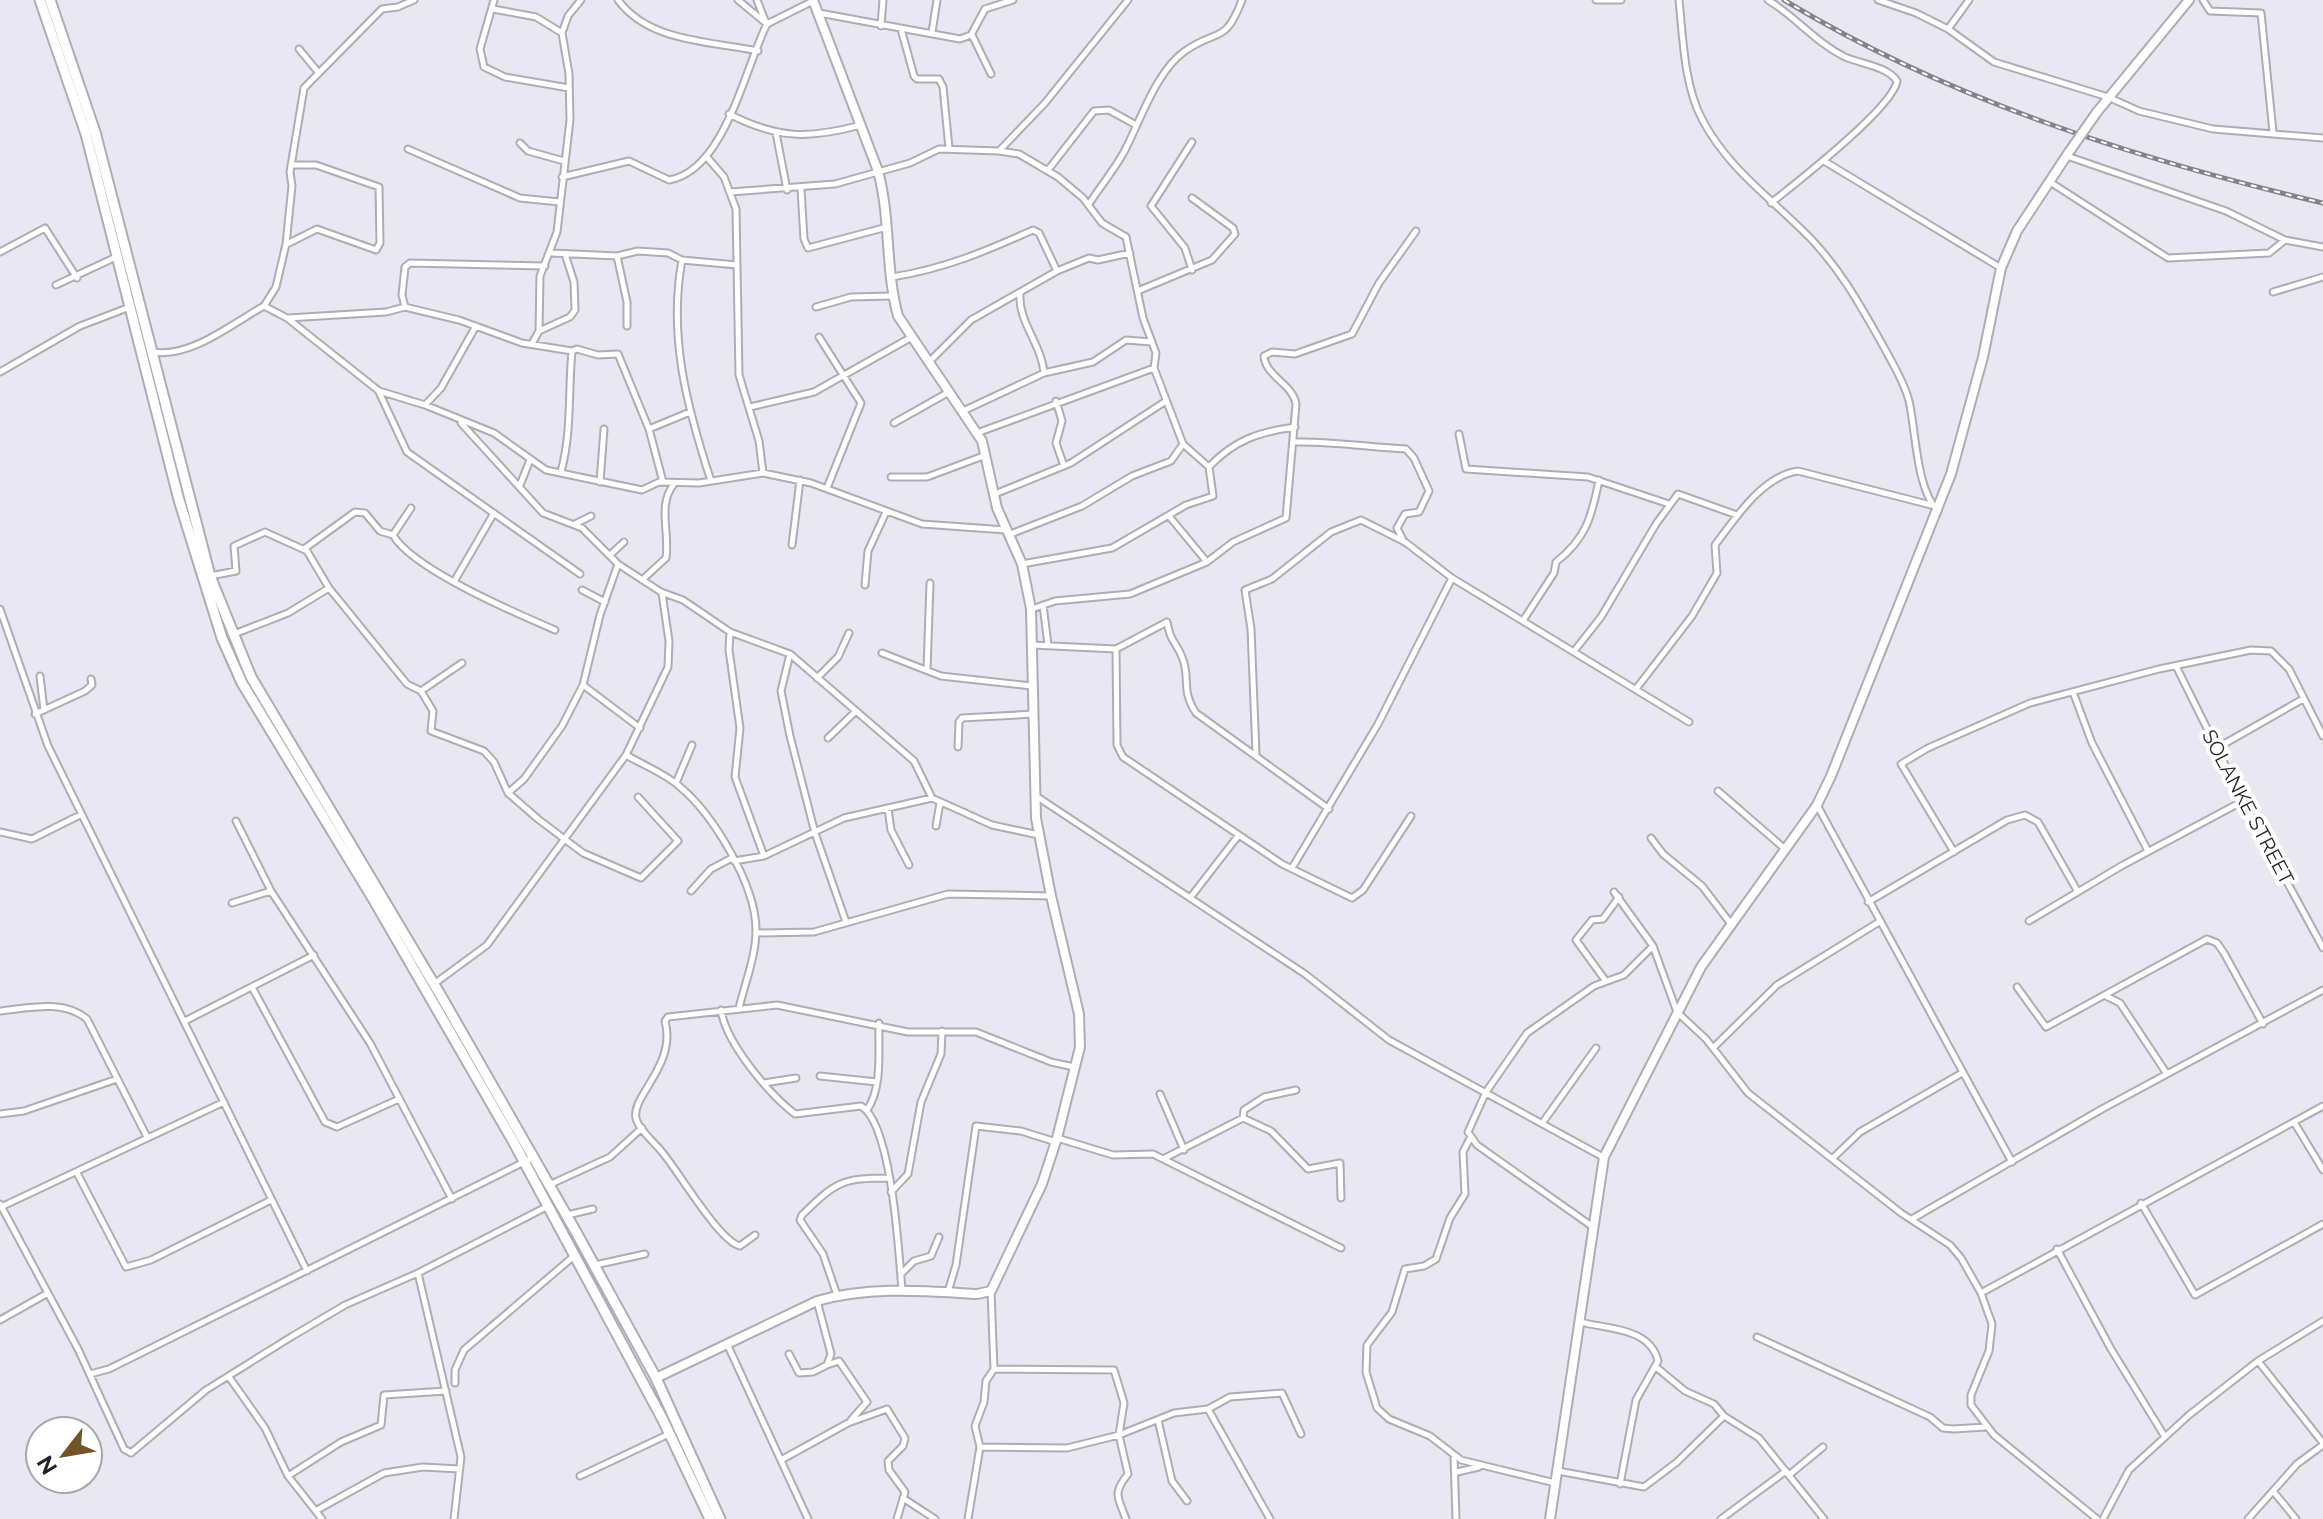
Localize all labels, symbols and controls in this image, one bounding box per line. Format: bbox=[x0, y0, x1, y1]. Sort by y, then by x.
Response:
street label: SOLANKE STREET bbox=[2197, 725, 2299, 889]
north arrow bbox=[24, 1415, 104, 1495]
text: N bbox=[31, 1451, 62, 1479]

